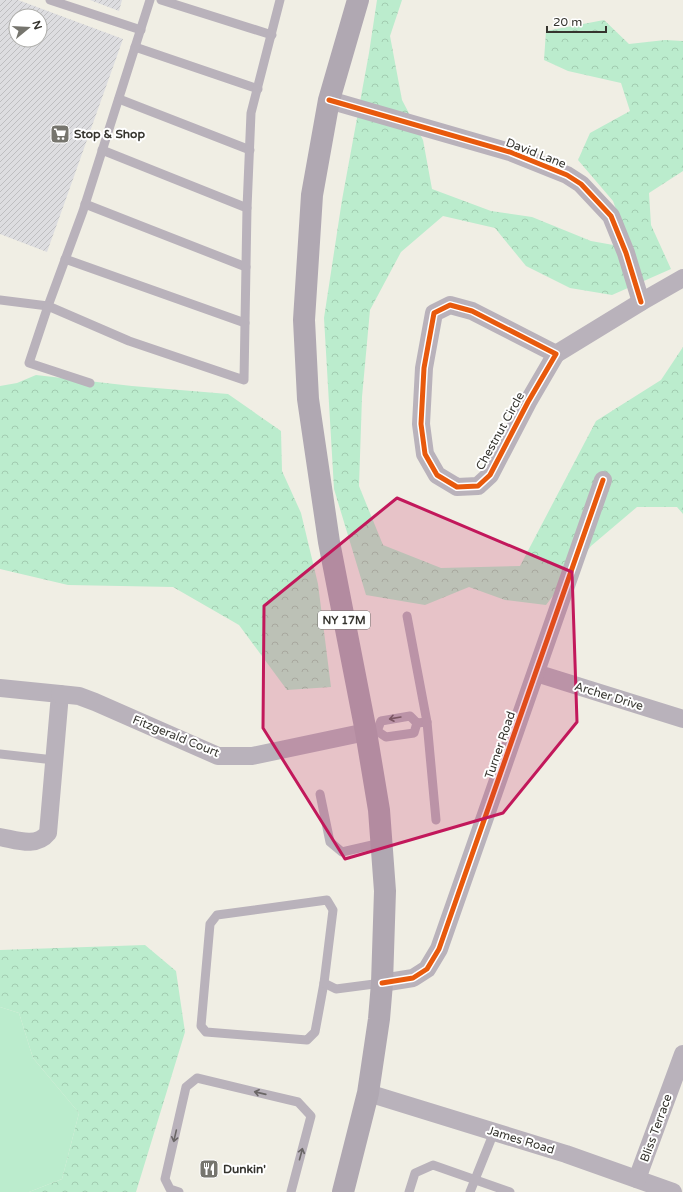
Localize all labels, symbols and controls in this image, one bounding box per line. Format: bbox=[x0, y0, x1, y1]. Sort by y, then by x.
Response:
north arrow bbox=[8, 8, 48, 48]
scale bar bbox=[547, 8, 606, 34]
text: 20 m bbox=[553, 15, 582, 29]
text: N bbox=[29, 19, 45, 31]
supermarket icon: Stop & Shop bbox=[49, 123, 71, 145]
place label: Stop & Shop bbox=[74, 127, 145, 142]
street label: David Lane bbox=[504, 135, 568, 171]
street label: Chestnut Circle bbox=[473, 389, 527, 472]
road number: NY 17M bbox=[318, 611, 370, 629]
street label: Archer Drive bbox=[573, 679, 645, 713]
street label: Turner Road bbox=[482, 709, 518, 781]
street label: Fitzgerald Court bbox=[131, 712, 222, 760]
one-way arrow bbox=[389, 714, 402, 722]
one-way arrow bbox=[254, 1088, 267, 1096]
street label: Bliss Terrace bbox=[637, 1092, 675, 1164]
street label: James Road bbox=[486, 1123, 556, 1157]
one-way arrow bbox=[171, 1130, 178, 1143]
one-way arrow bbox=[297, 1148, 305, 1161]
restaurant icon: Dunkin' bbox=[198, 1158, 220, 1180]
place label: Dunkin' bbox=[223, 1162, 266, 1176]

